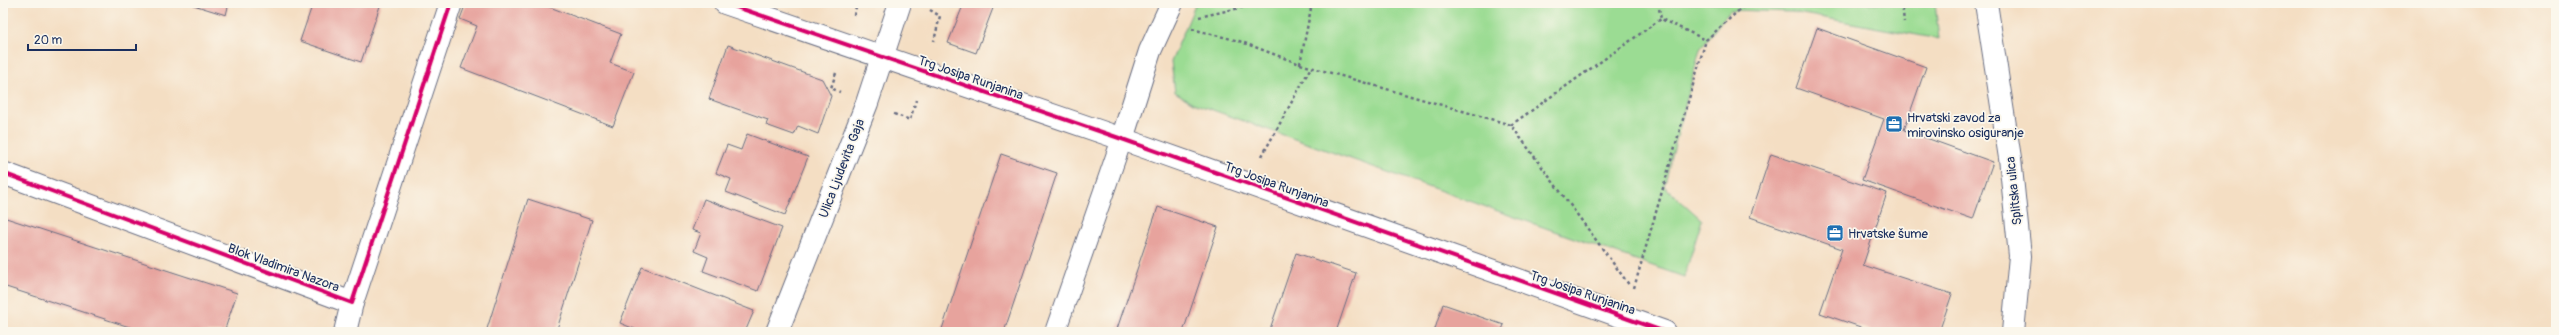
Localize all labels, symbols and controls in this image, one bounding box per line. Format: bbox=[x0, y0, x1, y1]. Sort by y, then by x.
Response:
scale bar bbox=[28, 26, 136, 52]
text: 20 m bbox=[34, 33, 63, 48]
street label: Trg Josipa Runjanina bbox=[916, 52, 1025, 103]
place label: Hrvatski zavod za mirovinsko osiguranje bbox=[1907, 110, 2024, 141]
office icon: Hrvatski zavod za mirovinsko osiguranje bbox=[1884, 114, 1904, 134]
street label: Ulica Ljudevita Gaja bbox=[816, 116, 868, 220]
street label: Splitska ulica bbox=[2002, 156, 2026, 226]
street label: Trg Josipa Runjanina bbox=[1222, 159, 1331, 211]
office icon: Hrvatske šume bbox=[1825, 223, 1845, 243]
place label: Hrvatske šume bbox=[1848, 226, 1929, 242]
street label: Blok Vladimira Nazora bbox=[226, 240, 342, 296]
street label: Trg Josipa Runjanina bbox=[1528, 267, 1637, 318]

